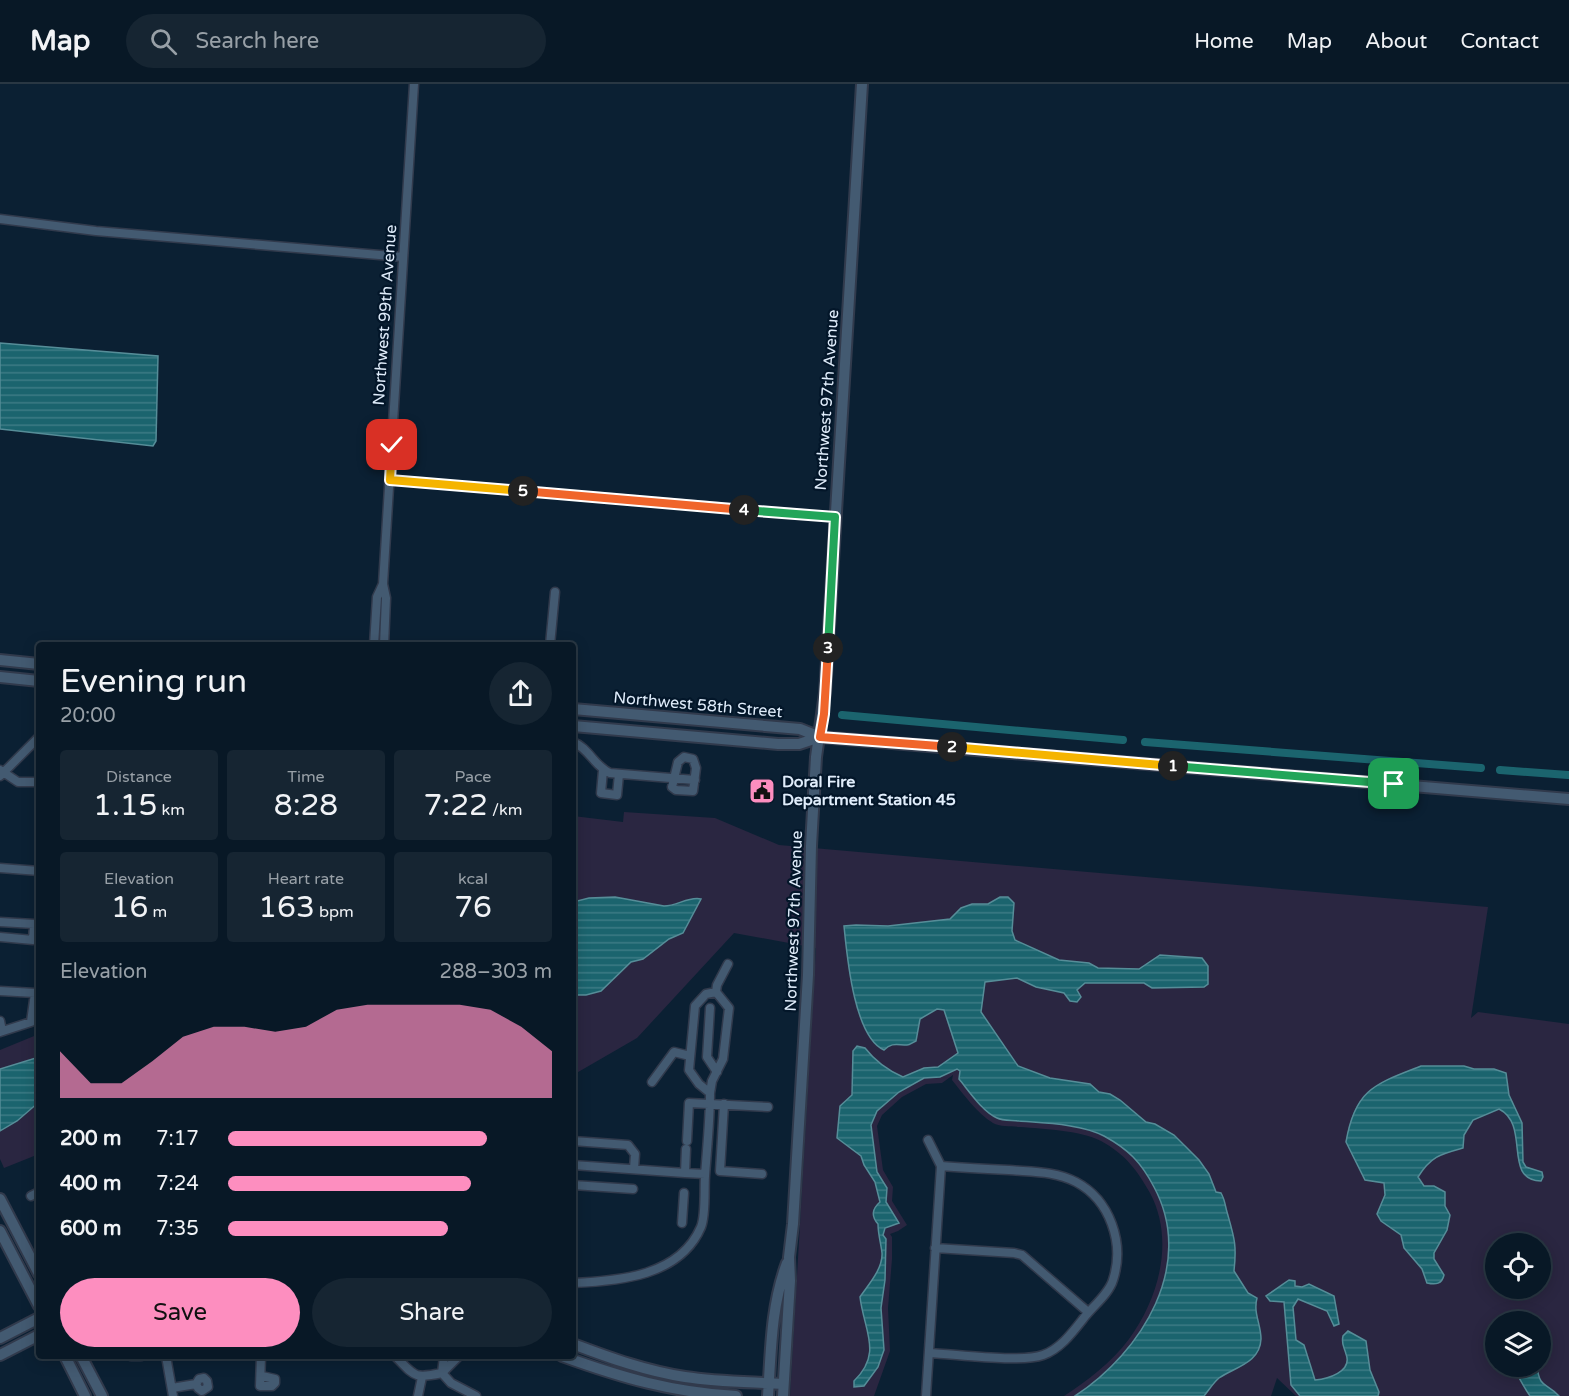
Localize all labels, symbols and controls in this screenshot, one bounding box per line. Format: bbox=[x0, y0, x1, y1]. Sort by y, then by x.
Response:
search box bbox=[126, 14, 546, 68]
text: Map bbox=[30, 24, 90, 58]
icon: search bbox=[147, 25, 180, 58]
text: Search here bbox=[195, 28, 319, 54]
text: Home bbox=[1194, 29, 1254, 54]
text: Map bbox=[1287, 29, 1332, 54]
text: About bbox=[1365, 29, 1427, 54]
text: Contact bbox=[1460, 29, 1539, 54]
street label: Northwest 99th Avenue bbox=[369, 224, 401, 406]
street label: Northwest 97th Avenue bbox=[811, 309, 843, 491]
pin bbox=[366, 419, 417, 470]
icon: check bbox=[375, 428, 408, 461]
pin: 5 bbox=[508, 476, 538, 506]
text: 5 bbox=[518, 481, 528, 501]
pin: 4 bbox=[729, 495, 759, 525]
text: 4 bbox=[739, 500, 749, 520]
pin: 3 bbox=[813, 633, 843, 663]
text: 3 bbox=[823, 638, 833, 658]
text: Evening run bbox=[60, 662, 247, 701]
button: share bbox=[489, 662, 552, 725]
street label: Northwest 58th Street bbox=[613, 688, 783, 722]
text: 20:00 bbox=[60, 704, 115, 728]
pin: 2 bbox=[937, 732, 967, 762]
text: 2 bbox=[947, 737, 957, 757]
pin: 1 bbox=[1158, 751, 1188, 781]
text: 1 bbox=[1168, 756, 1178, 776]
pin bbox=[1368, 758, 1419, 809]
text: Distance bbox=[106, 767, 172, 787]
text: Time bbox=[287, 767, 325, 787]
text: Pace bbox=[455, 767, 491, 787]
icon: arrive bbox=[1377, 767, 1410, 800]
place label: Doral Fire Department Station 45 bbox=[782, 772, 956, 810]
public building icon: Doral Fire Department Station 45 bbox=[747, 776, 777, 806]
text: 1.15 bbox=[93, 787, 157, 824]
text: 8:28 bbox=[274, 787, 338, 824]
text: 7:22 bbox=[424, 787, 488, 824]
text: km bbox=[157, 800, 185, 820]
text: /km bbox=[488, 800, 522, 820]
street label: Northwest 97th Avenue bbox=[781, 830, 807, 1012]
text: Elevation bbox=[104, 869, 174, 889]
text: Heart rate bbox=[268, 869, 344, 889]
text: kcal bbox=[458, 869, 488, 889]
text: 16 bbox=[111, 889, 148, 926]
text: 163 bbox=[258, 889, 315, 926]
text: 76 bbox=[454, 889, 492, 926]
text: m bbox=[148, 902, 167, 922]
text: bpm bbox=[315, 902, 354, 922]
text: Elevation bbox=[60, 960, 147, 984]
text: 288–303 m bbox=[439, 960, 552, 984]
text: 200 m bbox=[60, 1127, 121, 1151]
text: 7:17 bbox=[156, 1127, 199, 1151]
text: 400 m bbox=[60, 1172, 121, 1196]
text: 7:24 bbox=[156, 1172, 199, 1196]
text: 600 m bbox=[60, 1217, 121, 1241]
text: 7:35 bbox=[156, 1217, 199, 1241]
map controls bbox=[1485, 1233, 1551, 1377]
button: locate bbox=[1485, 1233, 1551, 1299]
button: Save bbox=[60, 1278, 300, 1347]
button: Share bbox=[312, 1278, 552, 1347]
button: layers bbox=[1485, 1311, 1551, 1377]

